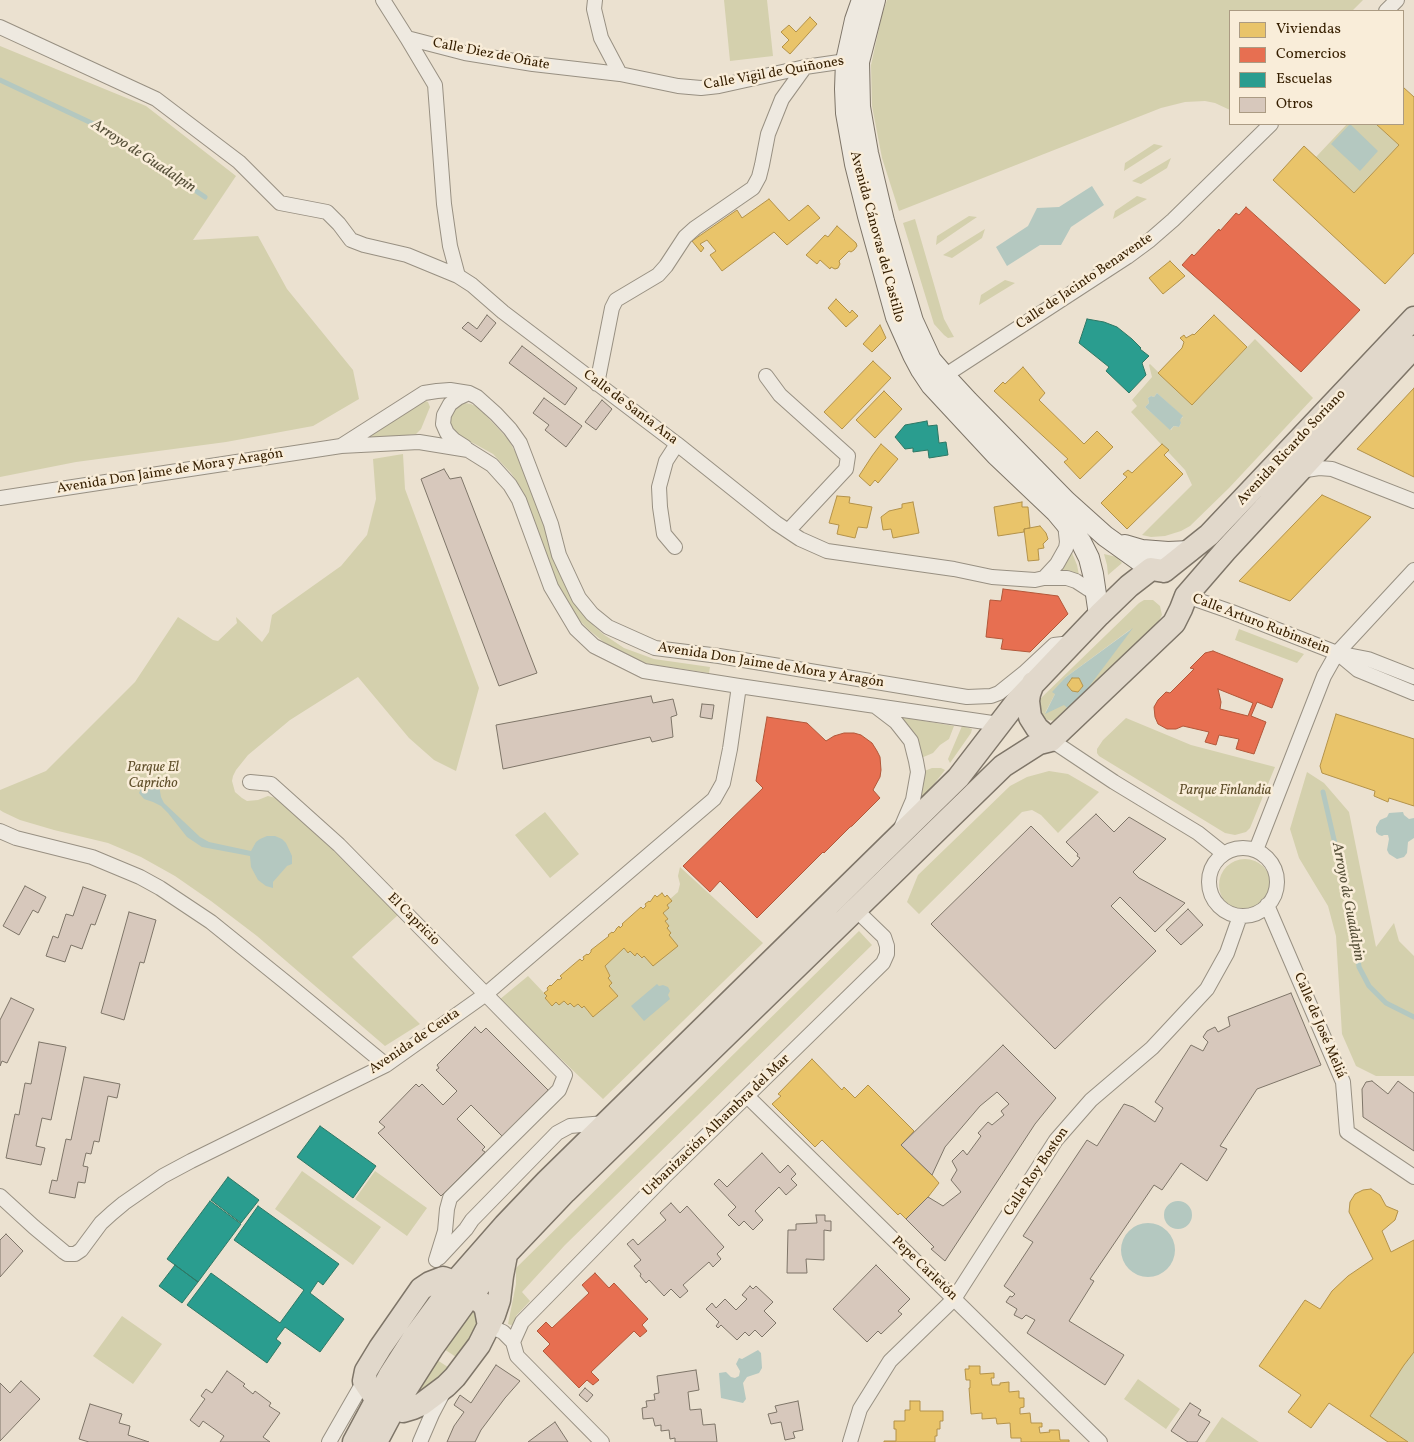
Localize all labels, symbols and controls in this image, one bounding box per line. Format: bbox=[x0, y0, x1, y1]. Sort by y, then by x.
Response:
legend bbox=[1229, 10, 1404, 125]
text: Viviendas bbox=[1276, 19, 1341, 40]
street label: Calle Diez de Oñate bbox=[431, 35, 551, 75]
text: Comercios bbox=[1276, 44, 1346, 65]
street label: Calle Vigil de Quiñones bbox=[703, 53, 845, 95]
text: Escuelas bbox=[1276, 69, 1332, 90]
text: Otros bbox=[1276, 94, 1313, 115]
water label: Arroyo de Guadalpin bbox=[87, 117, 199, 197]
street label: Avenida Cánovas del Castillo bbox=[845, 150, 907, 324]
street label: Calle de Jacinto Benavente bbox=[1014, 230, 1156, 334]
street label: Calle de Santa Ana bbox=[579, 367, 681, 449]
street label: Avenida Ricardo Soriano bbox=[1234, 387, 1350, 509]
street label: Avenida Don Jaime de Mora y Aragón bbox=[56, 446, 284, 498]
street label: Calle Arturo Rubinstein bbox=[1190, 591, 1332, 659]
street label: Avenida Don Jaime de Mora y Aragón bbox=[657, 640, 885, 692]
park label: Parque El Capricho bbox=[127, 760, 179, 792]
park label: Parque Finlandia bbox=[1179, 783, 1271, 799]
water label: Arroyo de Guadalpin bbox=[1327, 841, 1367, 963]
street label: El Capricio bbox=[383, 890, 443, 950]
street label: Calle de José Meliá bbox=[1289, 970, 1349, 1082]
street label: Avenida de Ceuta bbox=[366, 1005, 464, 1079]
street label: Urbanización Alhambra del Mar bbox=[640, 1051, 794, 1201]
street label: Calle Roy Boston bbox=[1001, 1124, 1073, 1220]
street label: Pepe Carletón bbox=[887, 1233, 961, 1305]

